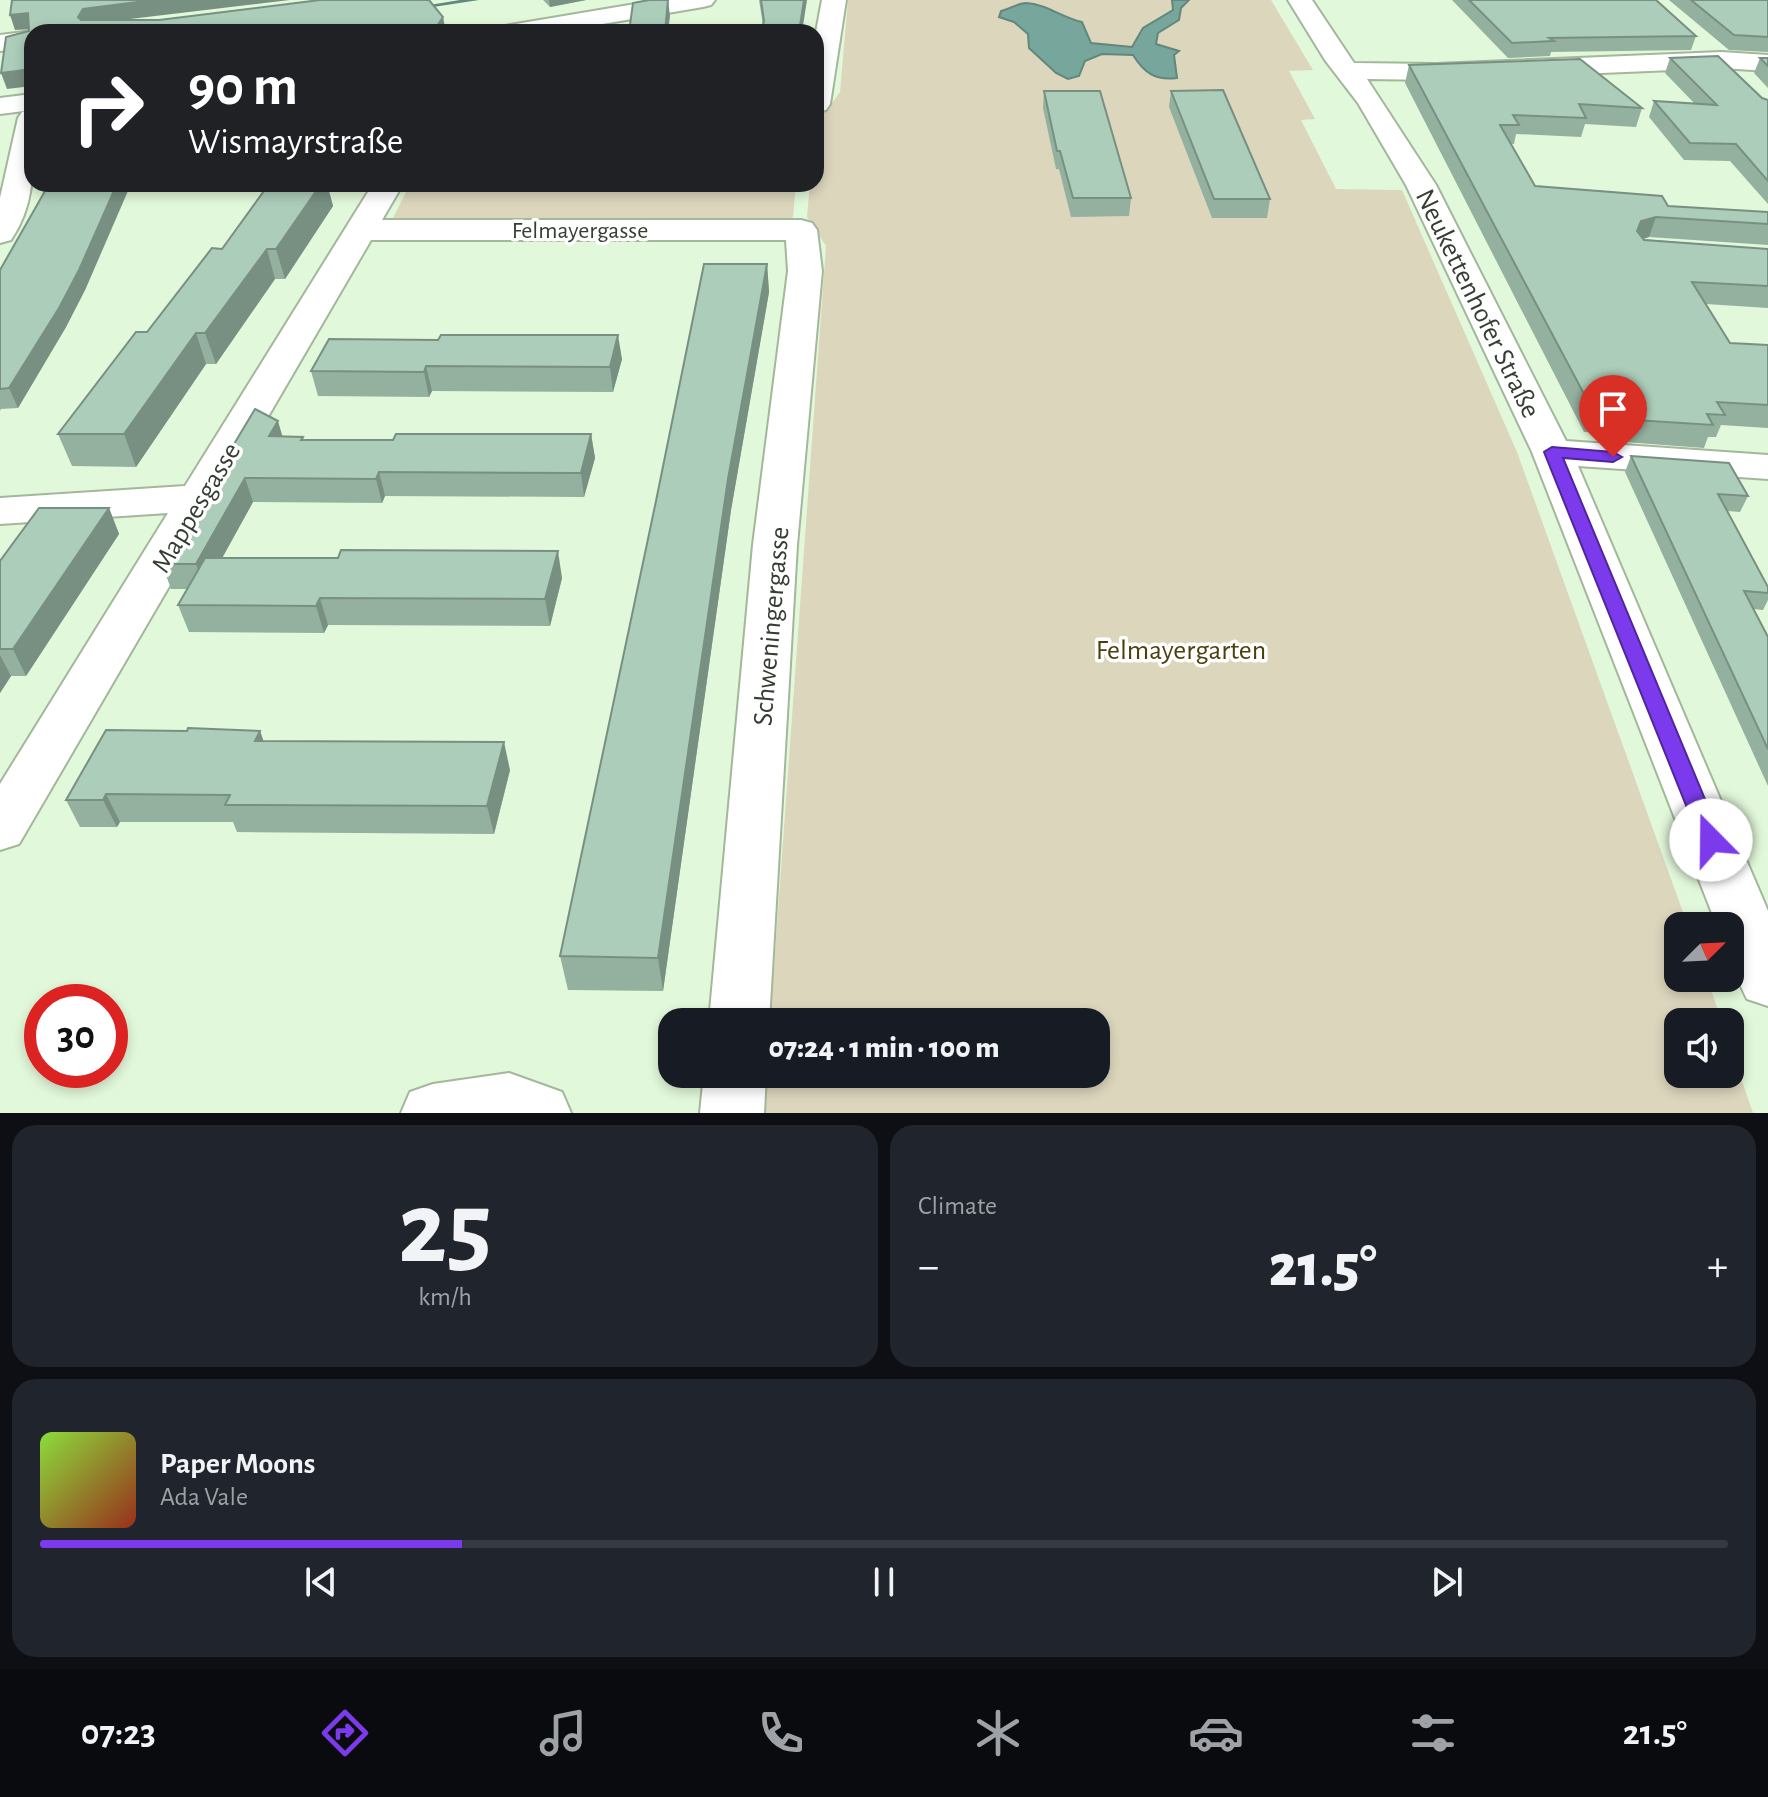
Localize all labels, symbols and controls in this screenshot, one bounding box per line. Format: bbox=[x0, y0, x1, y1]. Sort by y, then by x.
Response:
icon: right bbox=[56, 56, 160, 160]
text: 90 m bbox=[188, 59, 298, 115]
text: Wismayrstraße bbox=[188, 124, 403, 160]
street label: Neukettenhofer Straße bbox=[1410, 185, 1545, 423]
street label: Felmayergasse bbox=[512, 219, 648, 243]
pin bbox=[1579, 375, 1647, 457]
icon: arrive bbox=[1591, 387, 1635, 431]
street label: Mappesgasse bbox=[147, 438, 246, 578]
street label: Schweningergasse bbox=[749, 525, 795, 727]
park label: Felmayergarten bbox=[1096, 637, 1266, 665]
position arrow bbox=[1669, 798, 1753, 882]
north arrow bbox=[1664, 912, 1744, 992]
map controls bbox=[1664, 912, 1744, 1088]
speed limit sign: 30 bbox=[24, 984, 128, 1088]
button: sound bbox=[1664, 1008, 1744, 1088]
text: 07:24 · 1 min · 100 m bbox=[768, 1033, 1000, 1063]
text: 25 bbox=[398, 1178, 492, 1282]
text: Climate bbox=[918, 1193, 997, 1219]
text: 21.5° bbox=[1269, 1237, 1377, 1297]
text: − bbox=[918, 1245, 939, 1289]
text: + bbox=[1707, 1245, 1728, 1289]
text: km/h bbox=[418, 1284, 472, 1310]
text: Paper Moons bbox=[160, 1449, 315, 1479]
text: Ada Vale bbox=[160, 1484, 248, 1510]
icon: previous bbox=[299, 1560, 343, 1604]
icon: pause bbox=[862, 1560, 906, 1604]
icon: next bbox=[1425, 1560, 1469, 1604]
icon: directions bbox=[317, 1705, 373, 1761]
icon: music bbox=[535, 1705, 591, 1761]
icon: phone bbox=[753, 1705, 809, 1761]
icon: climate bbox=[970, 1705, 1026, 1761]
icon: car bbox=[1188, 1705, 1244, 1761]
icon: filters bbox=[1405, 1705, 1461, 1761]
text: 07:23 bbox=[81, 1715, 156, 1751]
text: 21.5° bbox=[1623, 1715, 1687, 1751]

